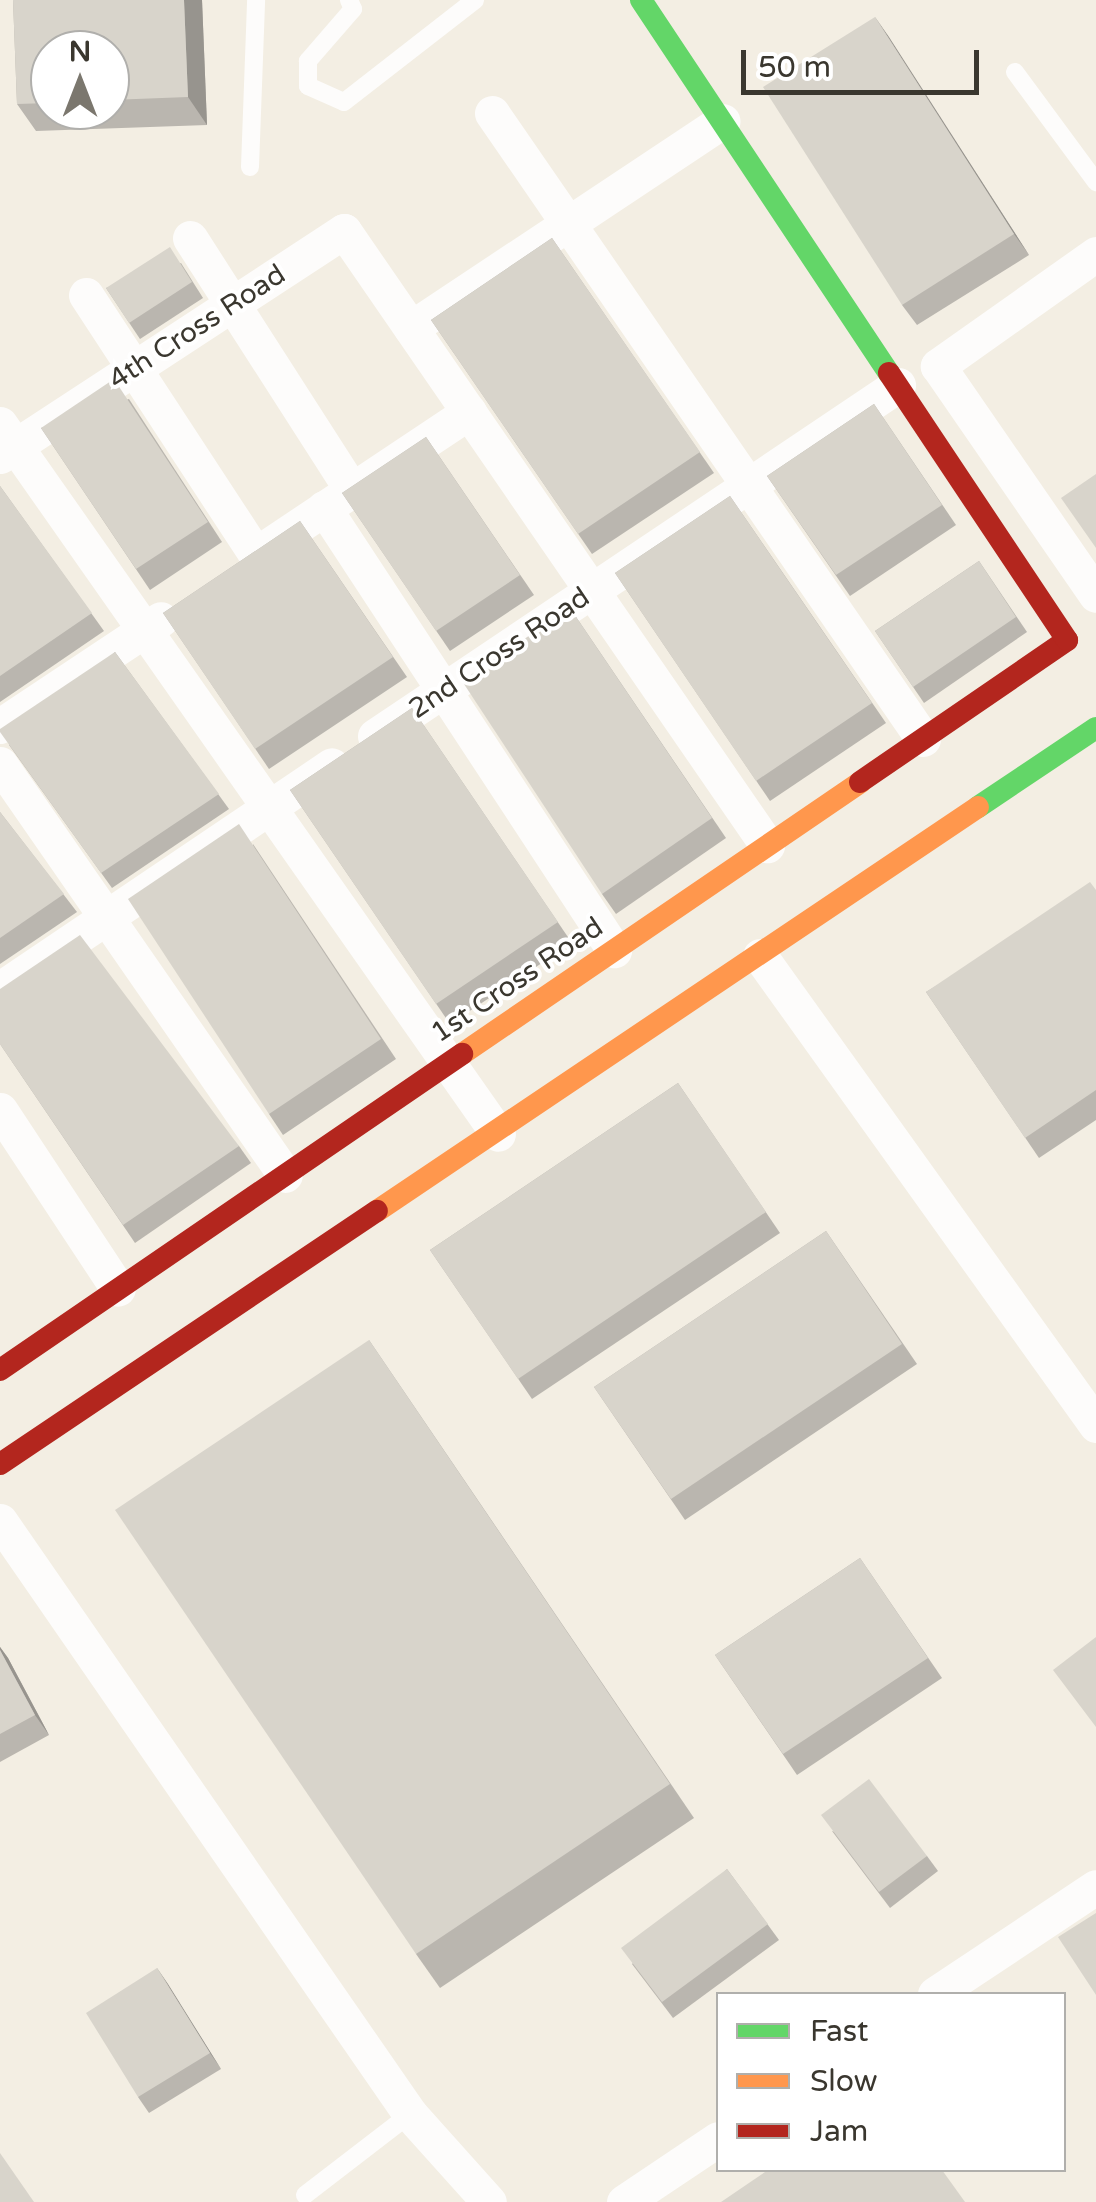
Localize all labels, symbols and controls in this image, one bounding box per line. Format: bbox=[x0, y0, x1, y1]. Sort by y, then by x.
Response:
north arrow bbox=[30, 30, 130, 130]
scale bar bbox=[746, 30, 984, 92]
text: N bbox=[69, 35, 91, 69]
text: 50 m bbox=[758, 49, 831, 86]
street label: 4th Cross Road bbox=[102, 257, 292, 397]
street label: 2nd Cross Road bbox=[402, 580, 596, 726]
street label: 1st Cross Road bbox=[425, 910, 609, 1050]
legend bbox=[716, 1992, 1066, 2172]
text: Fast bbox=[810, 2013, 869, 2050]
text: Slow bbox=[810, 2063, 878, 2100]
text: Jam bbox=[810, 2113, 868, 2150]

